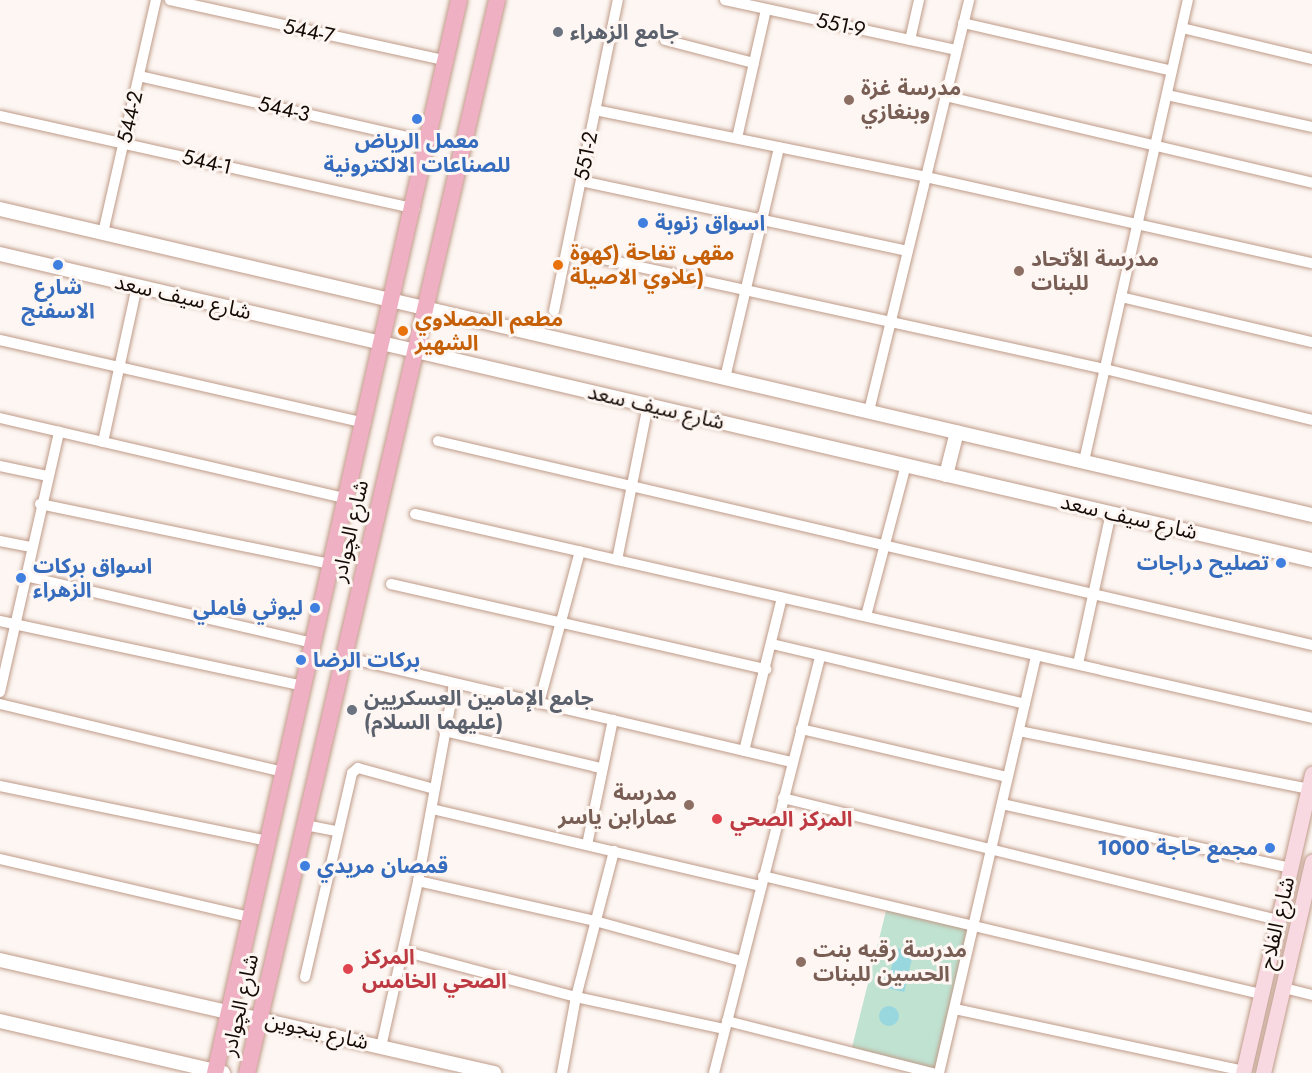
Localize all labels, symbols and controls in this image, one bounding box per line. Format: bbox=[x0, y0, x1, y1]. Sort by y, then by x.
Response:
street label: 551-9 bbox=[814, 8, 868, 42]
street label: 544-7 bbox=[281, 13, 337, 49]
place label: جامع الزهراء bbox=[570, 19, 679, 45]
marker: جامع الزهراء bbox=[551, 25, 565, 39]
place label: مدرسة غزة وبنغازي bbox=[861, 75, 961, 125]
street label: 544-2 bbox=[112, 88, 148, 146]
street label: 544-3 bbox=[256, 91, 312, 127]
marker: مدرسة غزة وبنغازي bbox=[842, 93, 856, 107]
marker: معمل الرياض للصناعات الالكترونية bbox=[410, 112, 424, 126]
place label: معمل الرياض للصناعات الالكترونية bbox=[324, 128, 510, 178]
street label: 551-2 bbox=[569, 129, 603, 183]
street label: 544-1 bbox=[180, 144, 234, 180]
place label: اسواق زنوبة bbox=[655, 210, 765, 236]
marker: اسواق زنوبة bbox=[636, 216, 650, 230]
place label: مقهى تفاحة (كهوة علاوي الاصيلة) bbox=[570, 240, 735, 290]
place label: مدرسة الأتحاد للبنات bbox=[1031, 246, 1159, 296]
marker: شارع الاسفنج bbox=[51, 258, 65, 272]
marker: مقهى تفاحة (كهوة علاوي الاصيلة) bbox=[551, 258, 565, 272]
marker: مدرسة الأتحاد للبنات bbox=[1012, 264, 1026, 278]
street label: شارع سيف سعد bbox=[112, 269, 254, 325]
place label: شارع الاسفنج bbox=[21, 274, 95, 324]
place label: مطعم المصلاوي الشهير bbox=[415, 306, 563, 356]
marker: مطعم المصلاوي الشهير bbox=[396, 324, 410, 338]
street label: شارع سيف سعد bbox=[585, 379, 727, 435]
street label: شارع الچوادر bbox=[326, 478, 374, 584]
street label: شارع سيف سعد bbox=[1058, 489, 1200, 545]
place label: تصليح دراجات bbox=[1137, 550, 1269, 576]
place label: اسواق بركات الزهراء bbox=[33, 553, 152, 603]
marker: تصليح دراجات bbox=[1274, 556, 1288, 570]
marker: اسواق بركات الزهراء bbox=[14, 571, 28, 585]
place label: ليوثي فاملي bbox=[193, 595, 303, 621]
marker: ليوثي فاملي bbox=[308, 601, 322, 615]
place label: بركات الرضا bbox=[313, 647, 420, 673]
marker: بركات الرضا bbox=[294, 653, 308, 667]
place label: جامع الإمامين العسكريين (عليهما السلام) bbox=[364, 685, 594, 735]
marker: جامع الإمامين العسكريين (عليهما السلام) bbox=[345, 703, 359, 717]
place label: مدرسة عمارابن ياسر bbox=[558, 780, 677, 830]
marker: مدرسة عمارابن ياسر bbox=[682, 798, 696, 812]
place label: المركز الصحي bbox=[730, 806, 853, 832]
marker: المركز الصحي bbox=[708, 810, 726, 828]
place label: مجمع حاجة 1000 bbox=[1097, 835, 1258, 861]
marker: مجمع حاجة 1000 bbox=[1263, 841, 1277, 855]
place label: قمصان مريدي bbox=[317, 853, 448, 879]
marker: قمصان مريدي bbox=[298, 859, 312, 873]
street label: شارع الفلاح bbox=[1254, 874, 1300, 972]
place label: مدرسة رقيه بنت الحسين للبنات bbox=[813, 937, 967, 987]
place label: المركز الصحي الخامس bbox=[362, 944, 507, 994]
street label: شارع الچوادر bbox=[216, 952, 264, 1058]
marker: مدرسة رقيه بنت الحسين للبنات bbox=[794, 955, 808, 969]
marker: المركز الصحي الخامس bbox=[339, 960, 357, 978]
street label: شارع بنجوين bbox=[263, 1007, 371, 1055]

